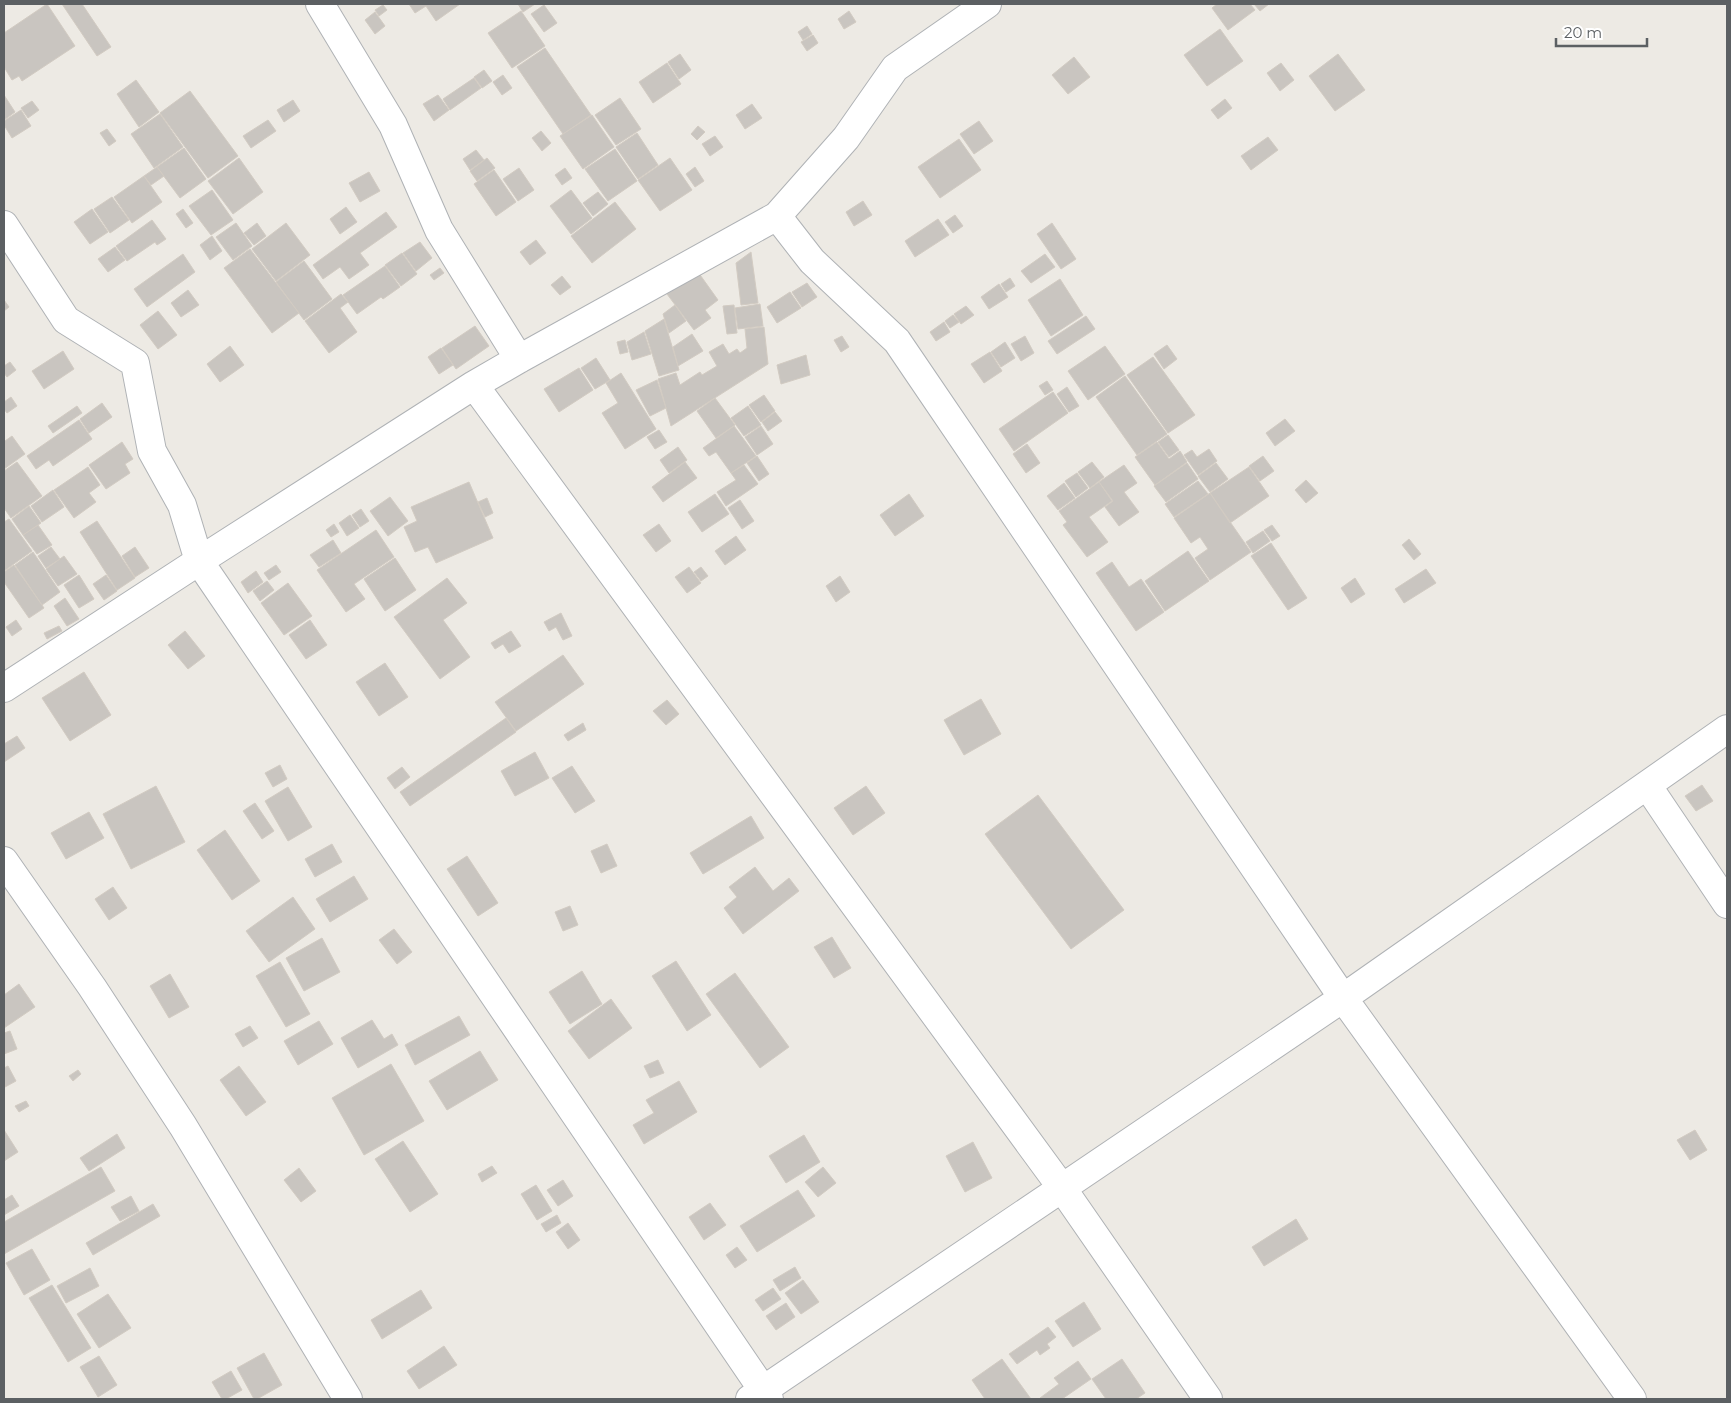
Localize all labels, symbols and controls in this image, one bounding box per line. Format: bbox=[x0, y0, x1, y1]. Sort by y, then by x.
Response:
scale bar bbox=[1556, 15, 1647, 47]
text: 20 m bbox=[1564, 23, 1602, 42]

